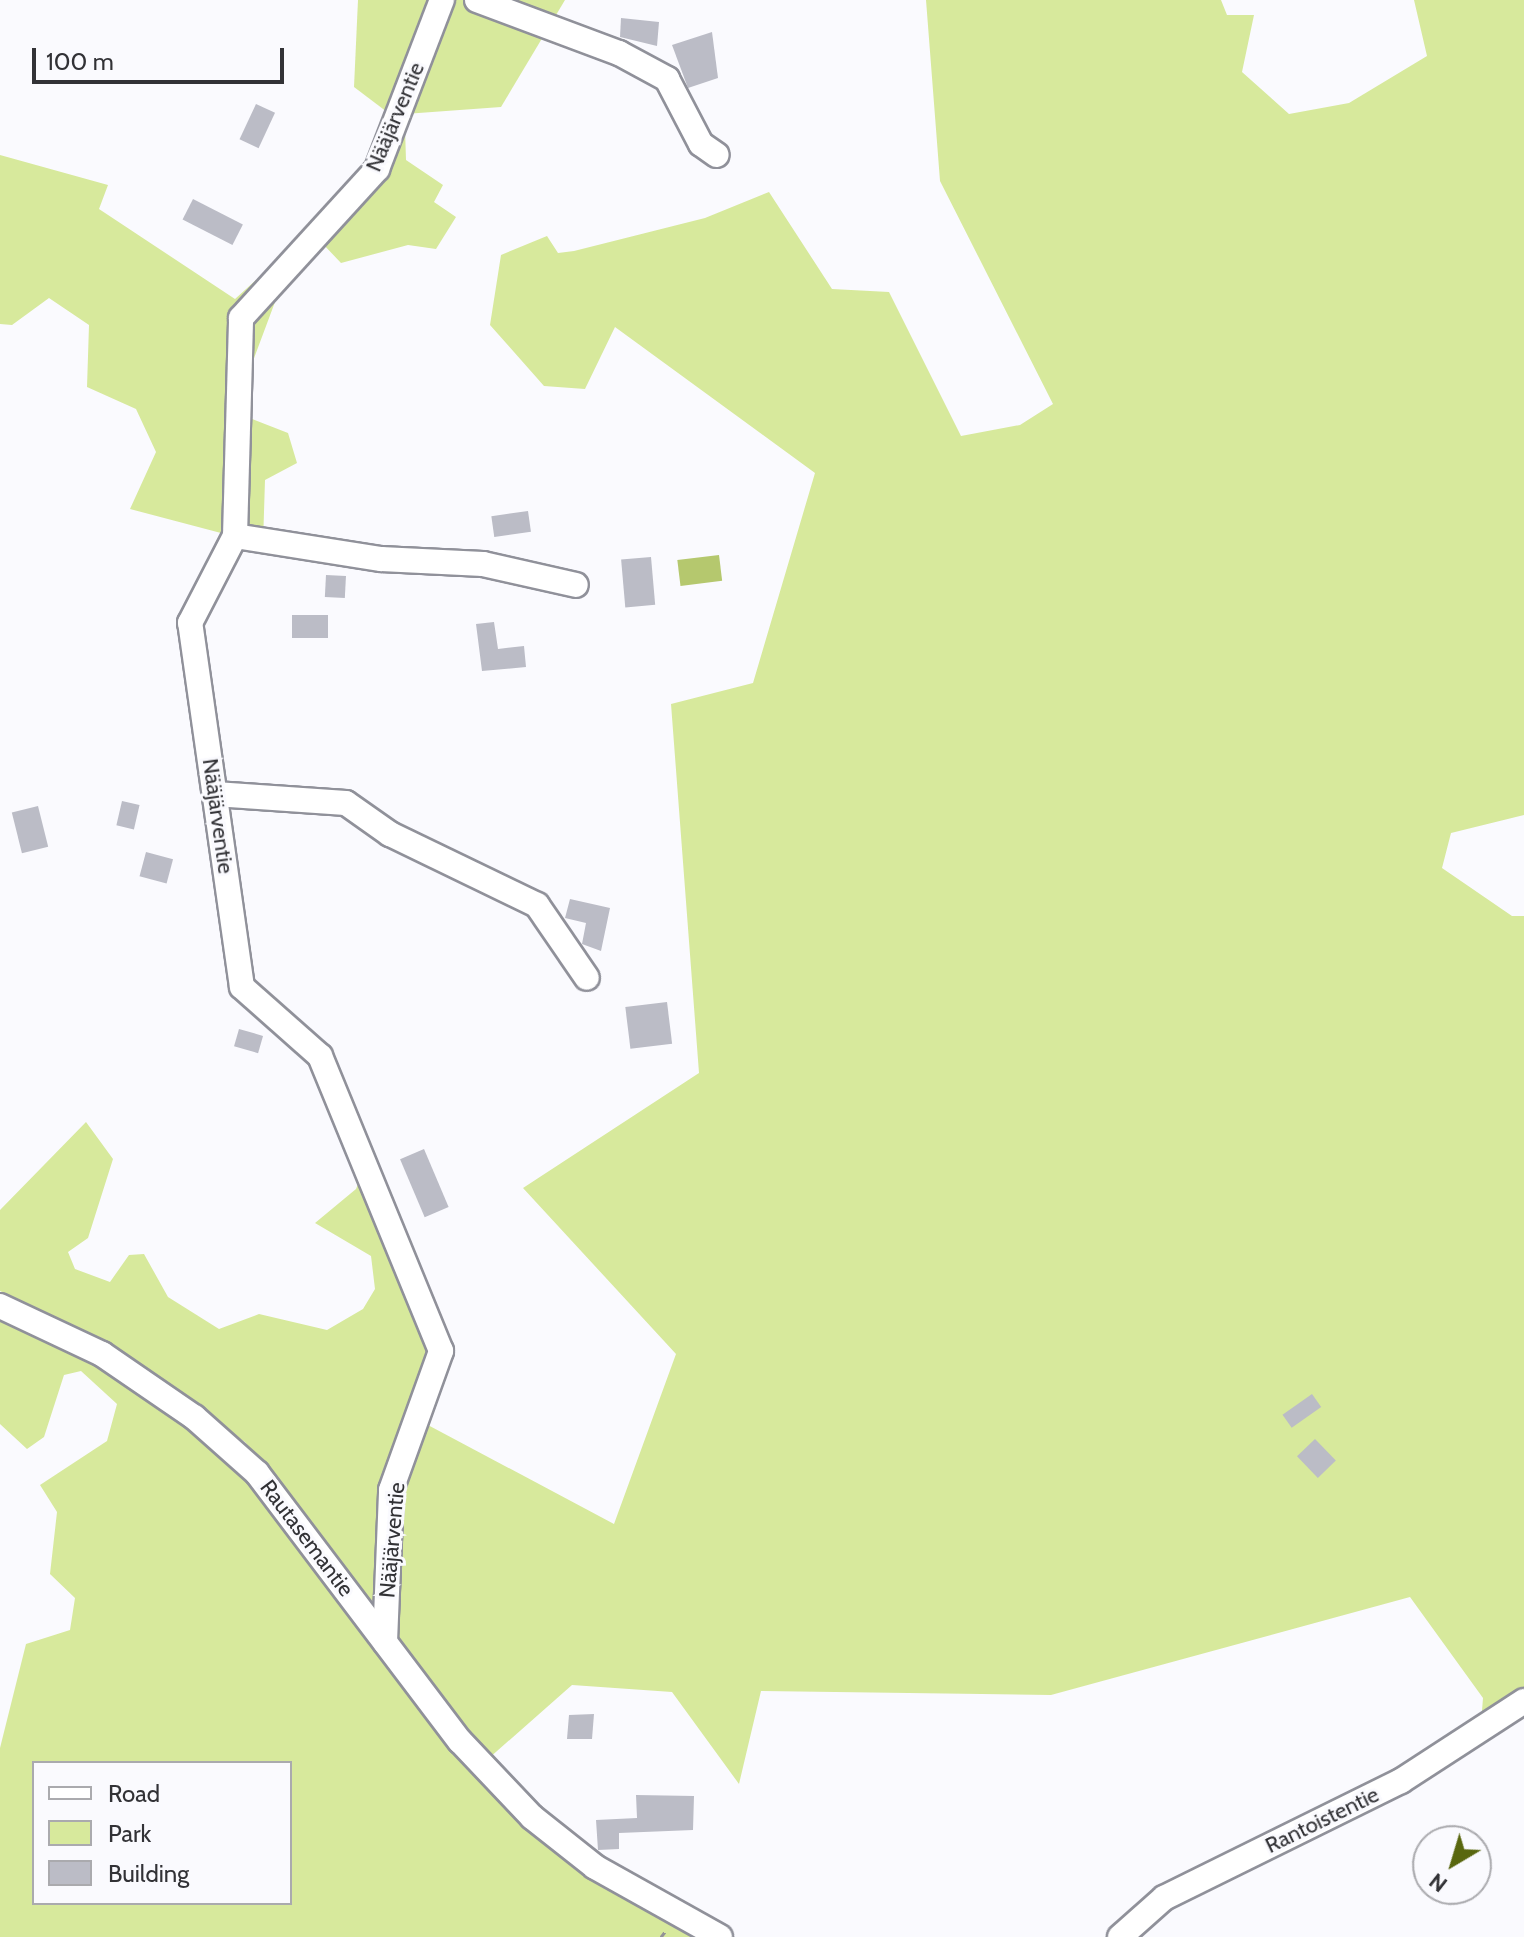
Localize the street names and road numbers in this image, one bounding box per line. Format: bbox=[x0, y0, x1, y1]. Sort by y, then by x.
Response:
street label: Nääjärventie bbox=[360, 58, 430, 176]
street label: Nääjärventie bbox=[197, 757, 239, 875]
street label: Rautasemantie bbox=[255, 1475, 359, 1601]
street label: Nääjärventie bbox=[374, 1481, 410, 1599]
street label: Rantoistentie bbox=[1261, 1781, 1383, 1859]

